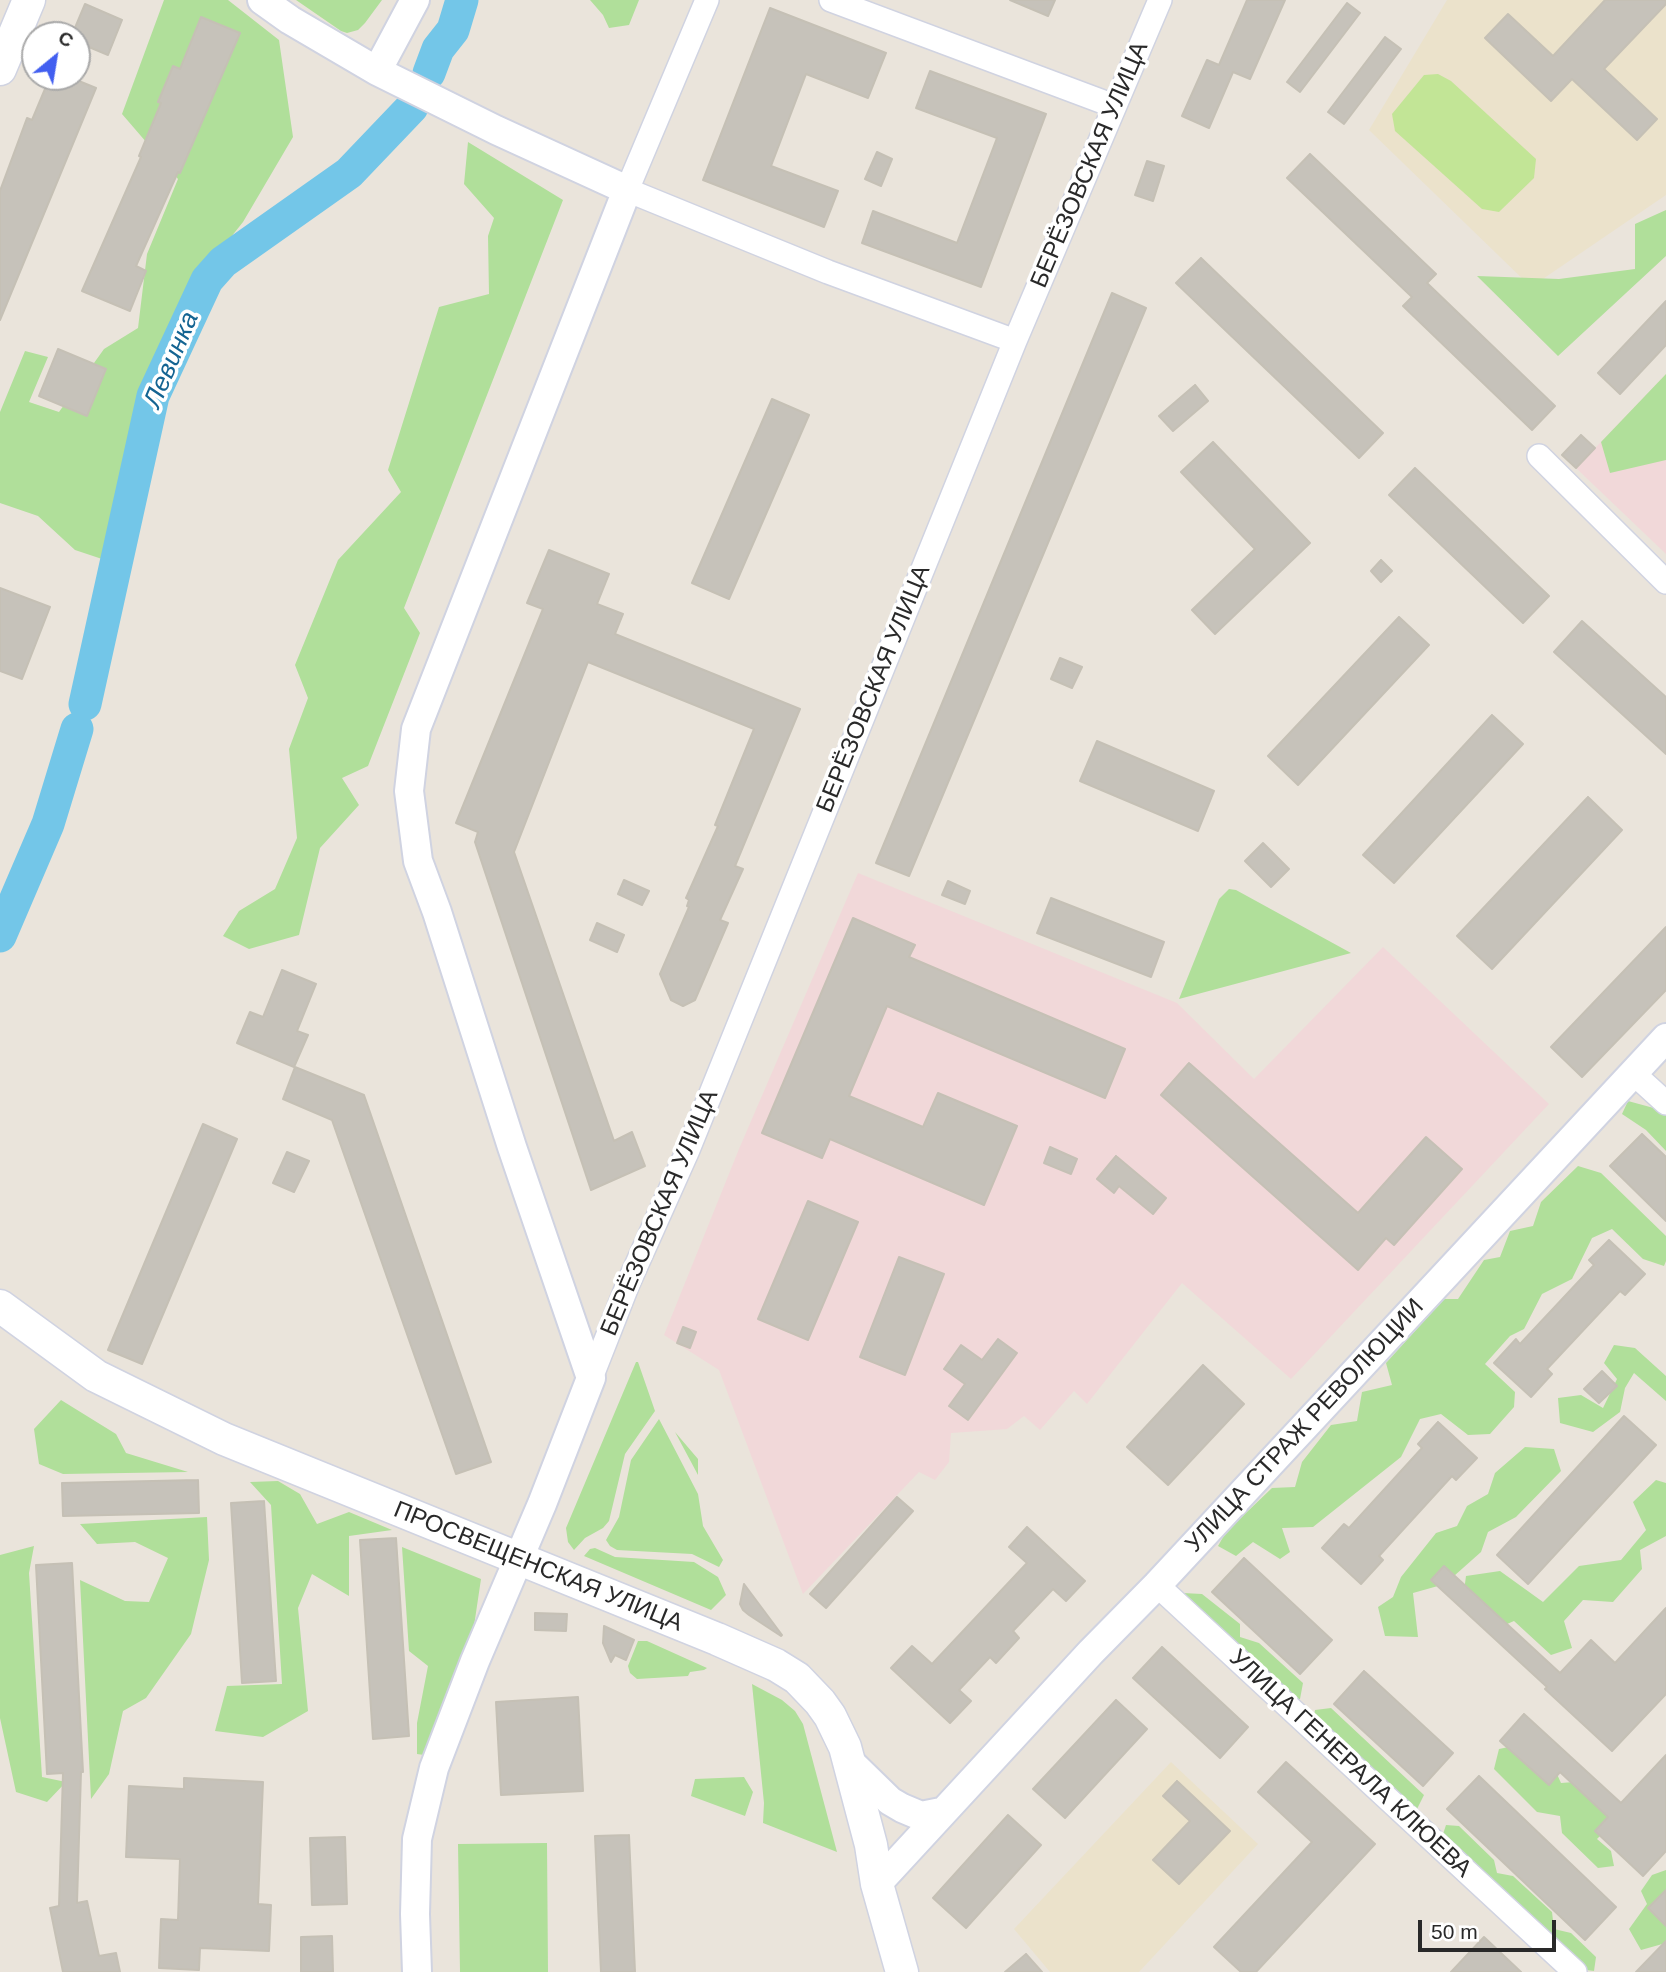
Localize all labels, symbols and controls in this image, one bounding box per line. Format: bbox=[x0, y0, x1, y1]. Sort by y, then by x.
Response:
north arrow bbox=[21, 21, 91, 91]
text: С bbox=[55, 27, 77, 52]
street label: БЕРЁЗОВСКАЯ УЛИЦА bbox=[1025, 38, 1155, 292]
water label: Левинка bbox=[138, 307, 206, 413]
street label: БЕРЁЗОВСКАЯ УЛИЦА bbox=[811, 561, 937, 817]
street label: БЕРЁЗОВСКАЯ УЛИЦА bbox=[595, 1086, 725, 1340]
street label: УЛИЦА СТРАЖ РЕВОЛЮЦИИ bbox=[1180, 1293, 1430, 1559]
street label: ПРОСВЕЩЕНСКАЯ УЛИЦА bbox=[389, 1496, 687, 1638]
street label: УЛИЦА ГЕНЕРАЛА КЛЮЕВА bbox=[1223, 1644, 1477, 1884]
scale bar bbox=[1421, 1906, 1559, 1950]
text: 50 m bbox=[1431, 1920, 1478, 1943]

